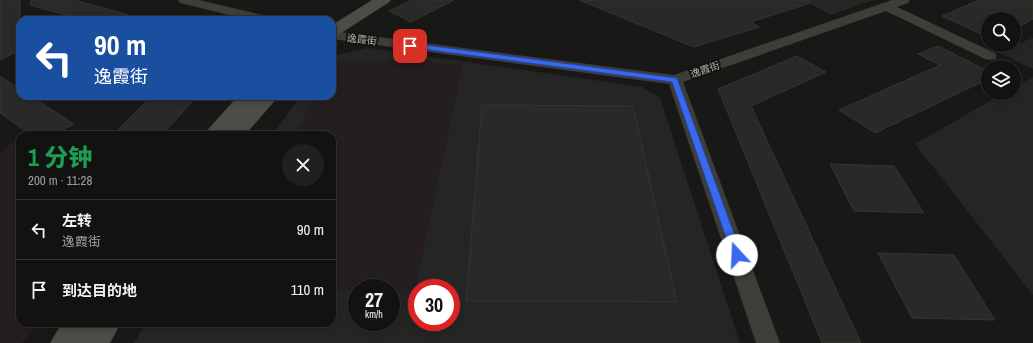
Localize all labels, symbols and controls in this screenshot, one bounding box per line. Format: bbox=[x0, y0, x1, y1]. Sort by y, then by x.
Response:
map controls bbox=[981, 12, 1021, 100]
button: search bbox=[981, 12, 1021, 52]
text: 90 m bbox=[94, 26, 146, 64]
pin bbox=[393, 29, 427, 63]
street label: 逸霞街 bbox=[346, 31, 378, 48]
icon: left bbox=[28, 32, 80, 84]
icon: arrive bbox=[399, 35, 421, 57]
street label: 逸霞街 bbox=[689, 58, 721, 81]
button: layers bbox=[981, 60, 1021, 100]
text: 逸霞街 bbox=[94, 64, 148, 89]
text: 1 分钟 bbox=[28, 141, 92, 173]
button: close bbox=[282, 144, 324, 186]
text: 200 m · 11:28 bbox=[28, 172, 92, 189]
text: 左转 bbox=[62, 210, 92, 231]
icon: left bbox=[28, 219, 50, 241]
text: 90 m bbox=[297, 219, 324, 240]
text: 逸霞街 bbox=[62, 233, 101, 250]
position arrow bbox=[716, 234, 758, 276]
icon: arrive bbox=[28, 279, 50, 301]
text: 110 m bbox=[291, 279, 324, 300]
speed limit sign: 30 bbox=[408, 279, 460, 331]
text: 到达目的地 bbox=[62, 280, 137, 301]
text: 27 bbox=[365, 286, 383, 313]
text: km/h bbox=[365, 308, 383, 321]

